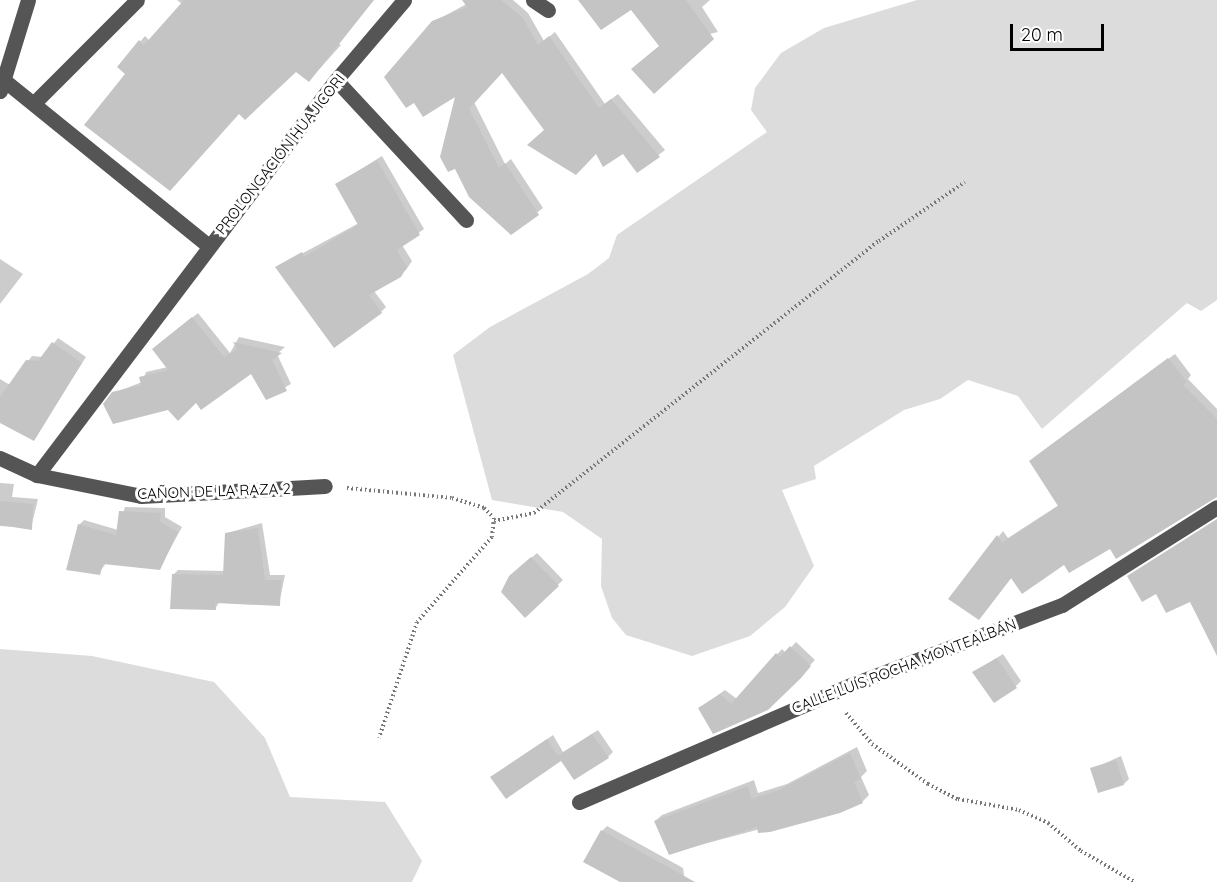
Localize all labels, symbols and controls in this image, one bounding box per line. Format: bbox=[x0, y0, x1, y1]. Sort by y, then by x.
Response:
scale bar bbox=[1013, 12, 1108, 50]
text: 20 m bbox=[1021, 23, 1063, 46]
street label: PROLONGACIÓN HUAJICORI bbox=[212, 70, 348, 238]
street label: CAÑON DE LA RAZA 2 bbox=[137, 479, 291, 503]
street label: CALLE LUÍS ROCHA MONTEALBÁN bbox=[789, 615, 1019, 717]

